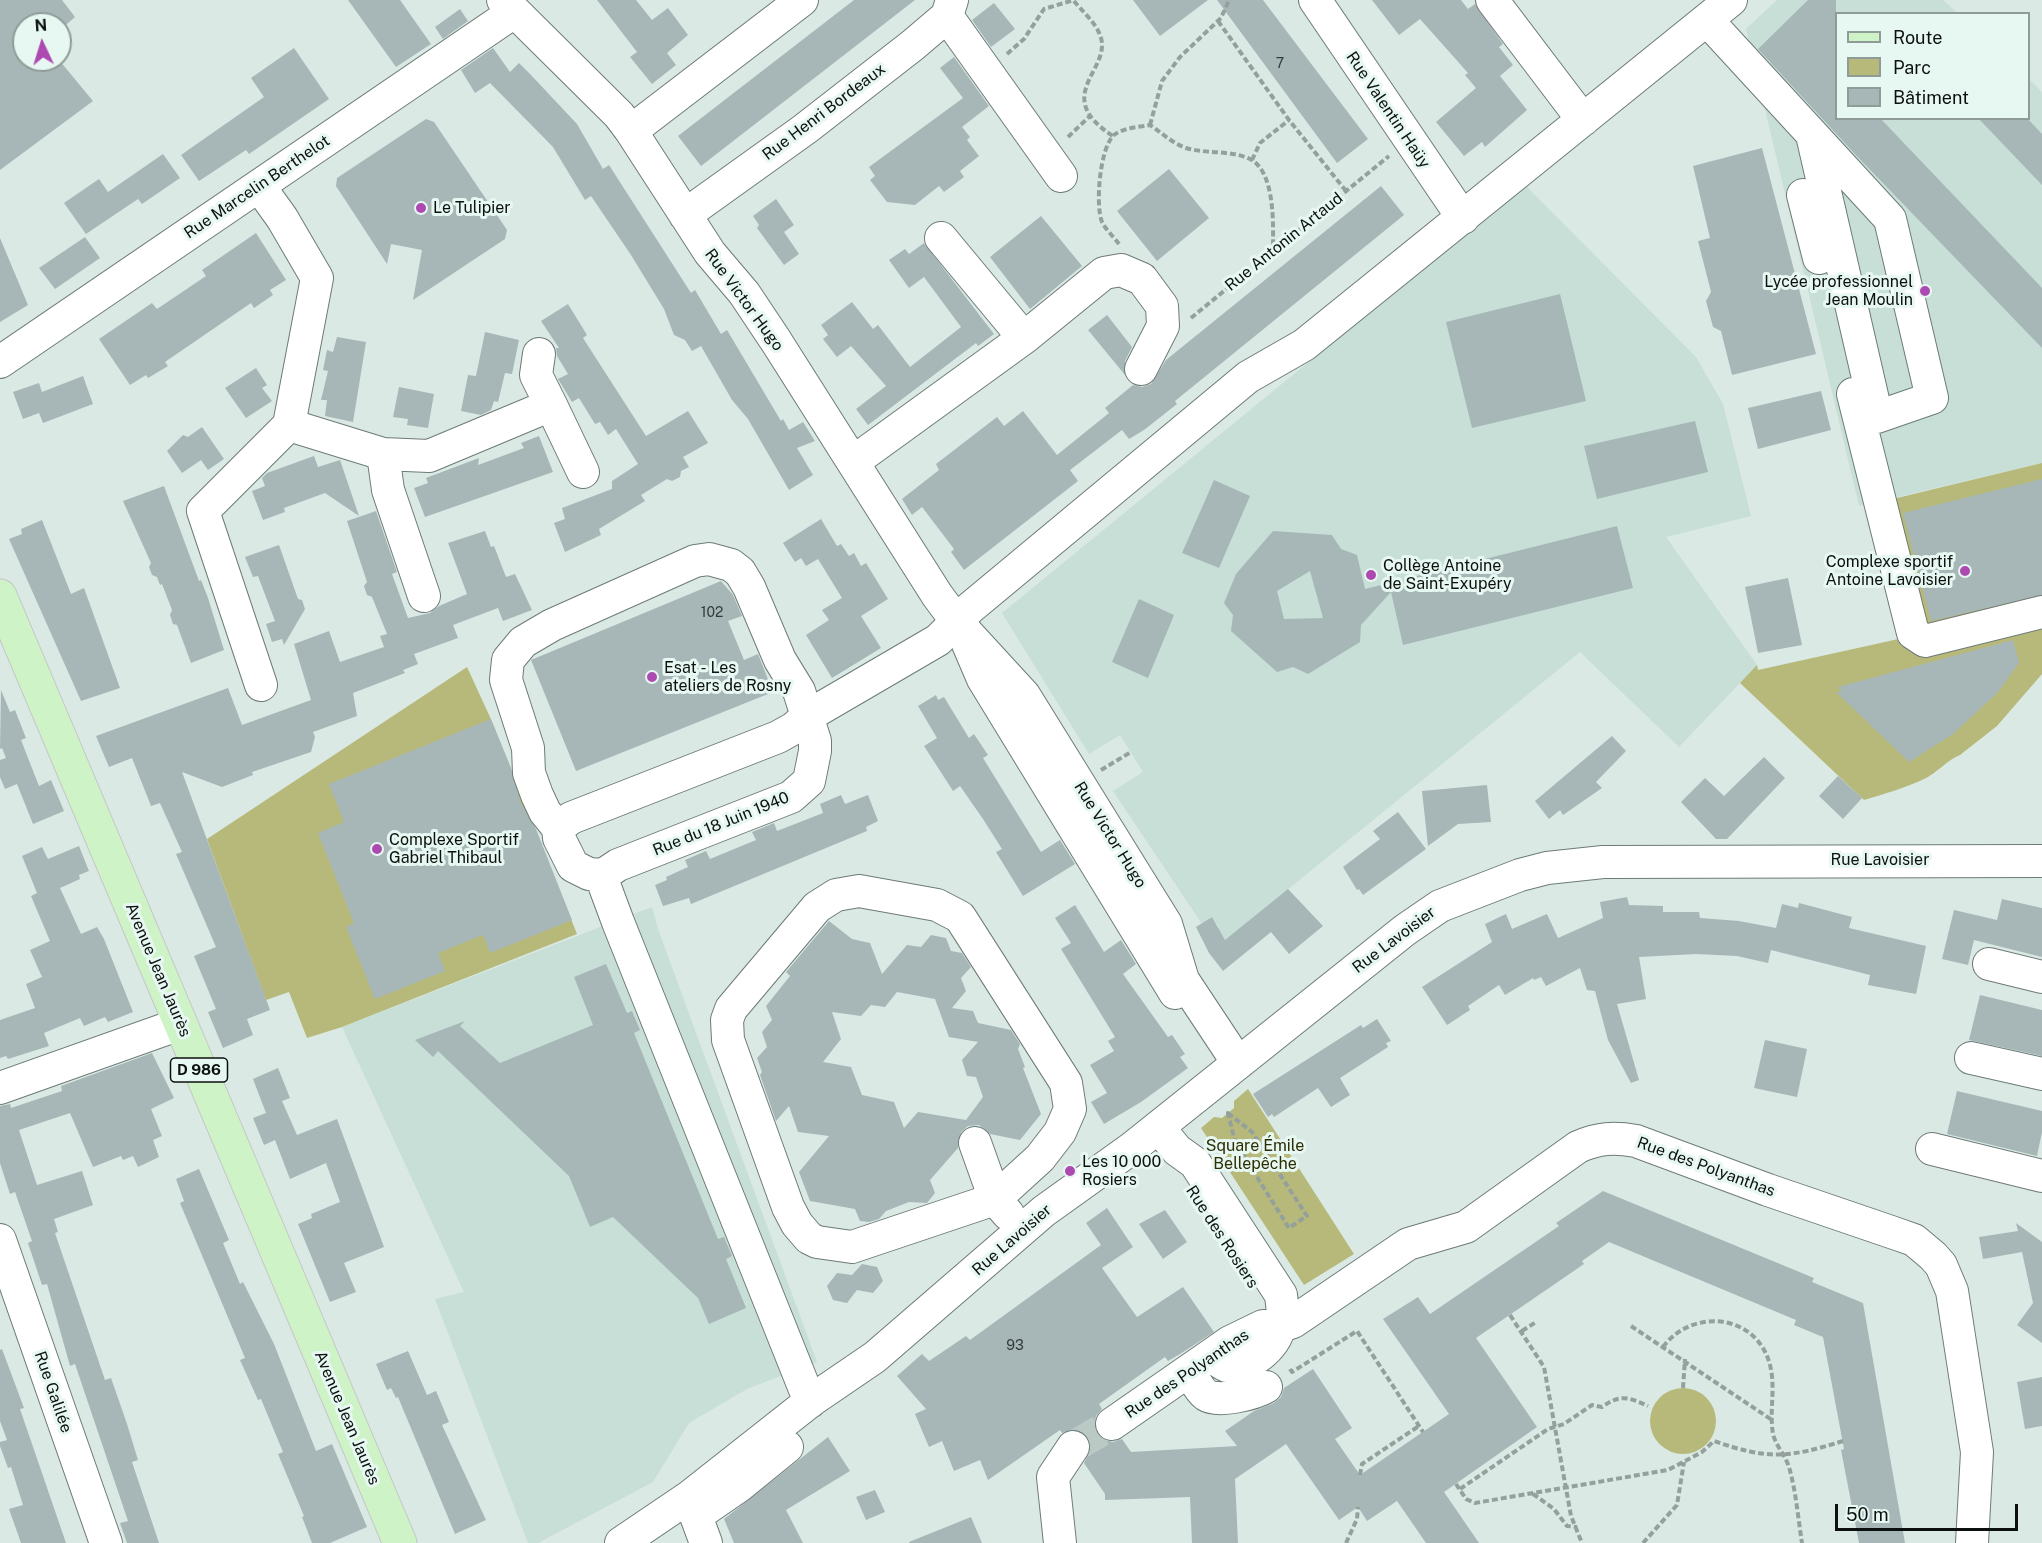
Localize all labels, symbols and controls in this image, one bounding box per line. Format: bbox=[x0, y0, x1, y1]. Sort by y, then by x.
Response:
north arrow bbox=[12, 12, 72, 72]
legend bbox=[1835, 12, 2030, 120]
text: N bbox=[34, 16, 48, 35]
text: Route bbox=[1893, 27, 1942, 48]
street label: Rue Valentin Haüy bbox=[1342, 48, 1434, 172]
house number: 7 bbox=[1276, 56, 1284, 72]
text: Parc bbox=[1893, 57, 1931, 78]
street label: Rue Henri Bordeaux bbox=[759, 59, 889, 165]
text: Bâtiment bbox=[1893, 87, 1969, 108]
street label: Rue Marcelin Berthelot bbox=[181, 131, 333, 243]
street label: Rue Antonin Artaud bbox=[1221, 189, 1347, 295]
place label: Le Tulipier bbox=[433, 198, 511, 218]
marker: Le Tulipier bbox=[414, 201, 428, 215]
street label: Rue Victor Hugo bbox=[701, 245, 787, 355]
place label: Lycée professionnel Jean Moulin bbox=[1764, 272, 1913, 310]
marker: Lycée professionnel Jean Moulin bbox=[1918, 284, 1932, 298]
place label: Complexe sportif Antoine Lavoisier bbox=[1826, 552, 1953, 590]
place label: Collège Antoine de Saint-Exupéry bbox=[1383, 556, 1512, 594]
marker: Complexe sportif Antoine Lavoisier bbox=[1958, 564, 1972, 578]
marker: Collège Antoine de Saint-Exupéry bbox=[1364, 568, 1378, 582]
house number: 102 bbox=[701, 605, 723, 621]
place label: Esat - Les ateliers de Rosny bbox=[664, 658, 791, 696]
marker: Esat - Les ateliers de Rosny bbox=[645, 670, 659, 684]
street label: Rue Victor Hugo bbox=[1070, 778, 1150, 892]
street label: Rue du 18 Juin 1940 bbox=[650, 788, 792, 860]
place label: Complexe Sportif Gabriel Thibaul bbox=[389, 830, 519, 868]
marker: Complexe Sportif Gabriel Thibaul bbox=[370, 842, 384, 856]
street label: Rue Lavoisier bbox=[1831, 850, 1929, 870]
street label: Avenue Jean Jaurès bbox=[121, 900, 195, 1040]
street label: Rue Lavoisier bbox=[1349, 903, 1439, 977]
road number: D 986 bbox=[170, 1058, 228, 1082]
street label: Rue des Polyanthas bbox=[1634, 1133, 1778, 1201]
park label: Square Émile Bellepêche bbox=[1206, 1136, 1304, 1174]
place label: Les 10 000 Rosiers bbox=[1082, 1152, 1161, 1190]
marker: Les 10 000 Rosiers bbox=[1063, 1164, 1077, 1178]
street label: Rue des Rosiers bbox=[1182, 1182, 1262, 1292]
street label: Rue Lavoisier bbox=[968, 1200, 1056, 1280]
street label: Rue des Polyanthas bbox=[1121, 1325, 1253, 1423]
house number: 93 bbox=[1006, 1338, 1024, 1354]
street label: Avenue Jean Jaurès bbox=[310, 1348, 384, 1488]
street label: Rue Galilée bbox=[30, 1349, 76, 1435]
scale bar bbox=[1838, 1492, 2021, 1530]
text: 50 m bbox=[1846, 1504, 1889, 1525]

